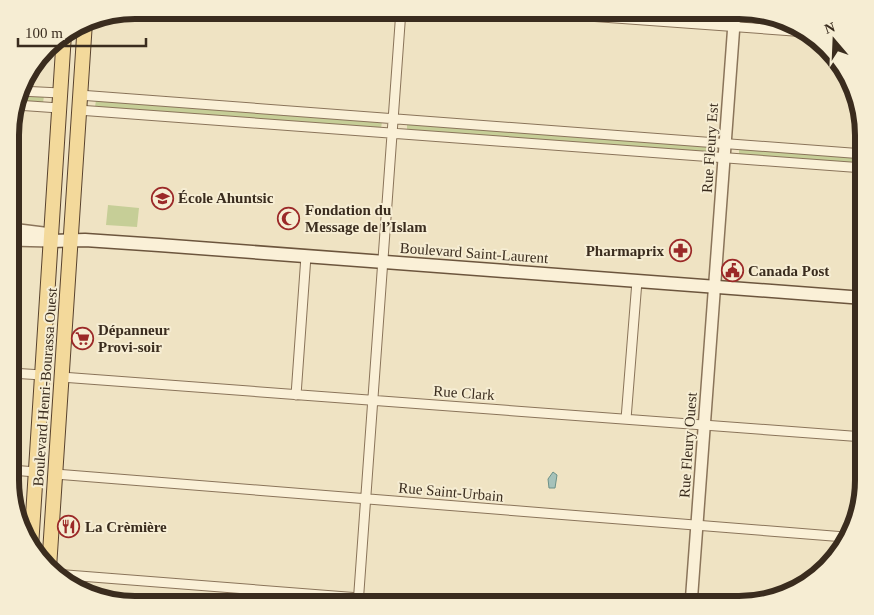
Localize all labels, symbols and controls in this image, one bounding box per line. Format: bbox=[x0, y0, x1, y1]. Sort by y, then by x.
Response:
scale bar bbox=[18, 15, 145, 47]
north arrow bbox=[809, 15, 859, 65]
text: N bbox=[823, 19, 837, 37]
text: 100 m bbox=[25, 25, 63, 41]
street label: Rue Fleury Est bbox=[699, 102, 721, 193]
school or university icon: École Ahuntsic bbox=[150, 186, 174, 210]
place label: École Ahuntsic bbox=[178, 190, 274, 206]
place label: Fondation du Message de l’Islam bbox=[305, 202, 427, 235]
mosque icon: Fondation du Message de l’Islam bbox=[277, 207, 301, 231]
pharmacy icon: Pharmaprix bbox=[668, 239, 692, 263]
street label: Boulevard Saint-Laurent bbox=[399, 240, 550, 266]
place label: Pharmaprix bbox=[586, 243, 664, 259]
public building icon: Canada Post bbox=[720, 259, 744, 283]
place label: Canada Post bbox=[748, 263, 829, 279]
street label: Boulevard Henri-Bourassa Ouest bbox=[30, 286, 60, 487]
place label: Dépanneur Provi-soir bbox=[98, 322, 170, 355]
supermarket icon: Dépanneur Provi-soir bbox=[70, 327, 94, 351]
street label: Rue Clark bbox=[433, 383, 496, 403]
street label: Rue Fleury Ouest bbox=[676, 391, 700, 498]
street label: Rue Saint-Urbain bbox=[398, 479, 505, 505]
restaurant icon: La Crèmière bbox=[57, 515, 81, 539]
place label: La Crèmière bbox=[85, 519, 167, 535]

